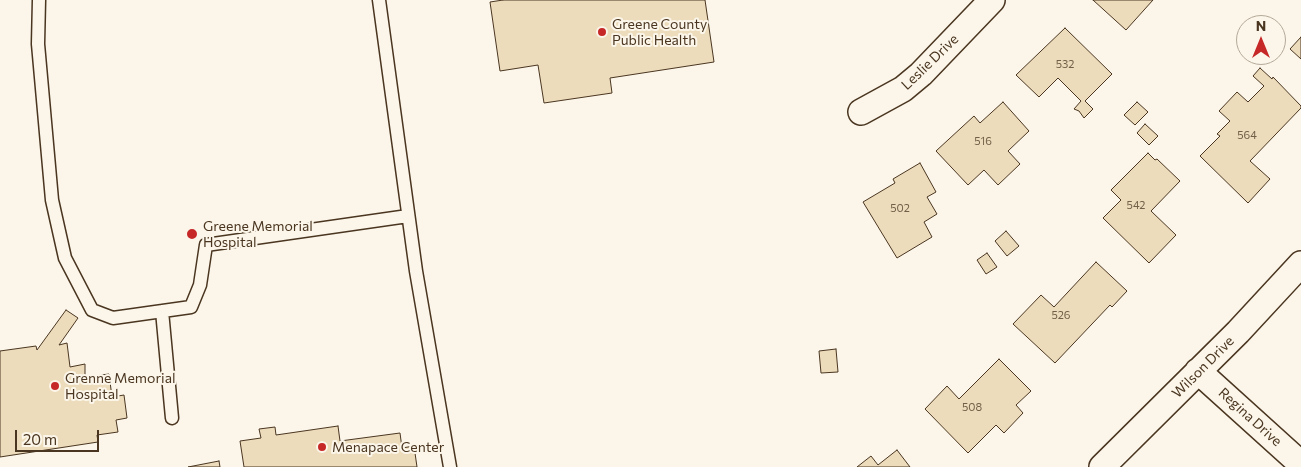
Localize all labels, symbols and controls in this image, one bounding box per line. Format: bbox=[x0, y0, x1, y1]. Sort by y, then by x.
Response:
north arrow bbox=[1236, 15, 1286, 65]
place label: Greene County Public Health bbox=[612, 16, 707, 48]
text: N bbox=[1256, 17, 1266, 34]
marker: Greene County Public Health bbox=[596, 26, 608, 38]
street label: Leslie Drive bbox=[898, 31, 962, 93]
house number: 532 bbox=[1056, 57, 1074, 71]
house number: 564 bbox=[1237, 128, 1257, 142]
house number: 516 bbox=[974, 134, 992, 148]
house number: 542 bbox=[1127, 198, 1145, 212]
house number: 502 bbox=[890, 201, 910, 215]
place label: Greene Memorial Hospital bbox=[203, 218, 313, 250]
marker: Greene Memorial Hospital bbox=[185, 227, 199, 241]
house number: 526 bbox=[1051, 308, 1071, 322]
street label: Wilson Drive bbox=[1169, 333, 1237, 401]
place label: Grenne Memorial Hospital bbox=[65, 370, 176, 402]
marker: Grenne Memorial Hospital bbox=[49, 380, 61, 392]
street label: Regina Drive bbox=[1215, 384, 1285, 450]
house number: 508 bbox=[962, 400, 982, 414]
scale bar bbox=[18, 420, 101, 452]
text: 20 m bbox=[23, 430, 57, 448]
place label: Menapace Center bbox=[332, 439, 444, 455]
marker: Menapace Center bbox=[316, 441, 328, 453]

